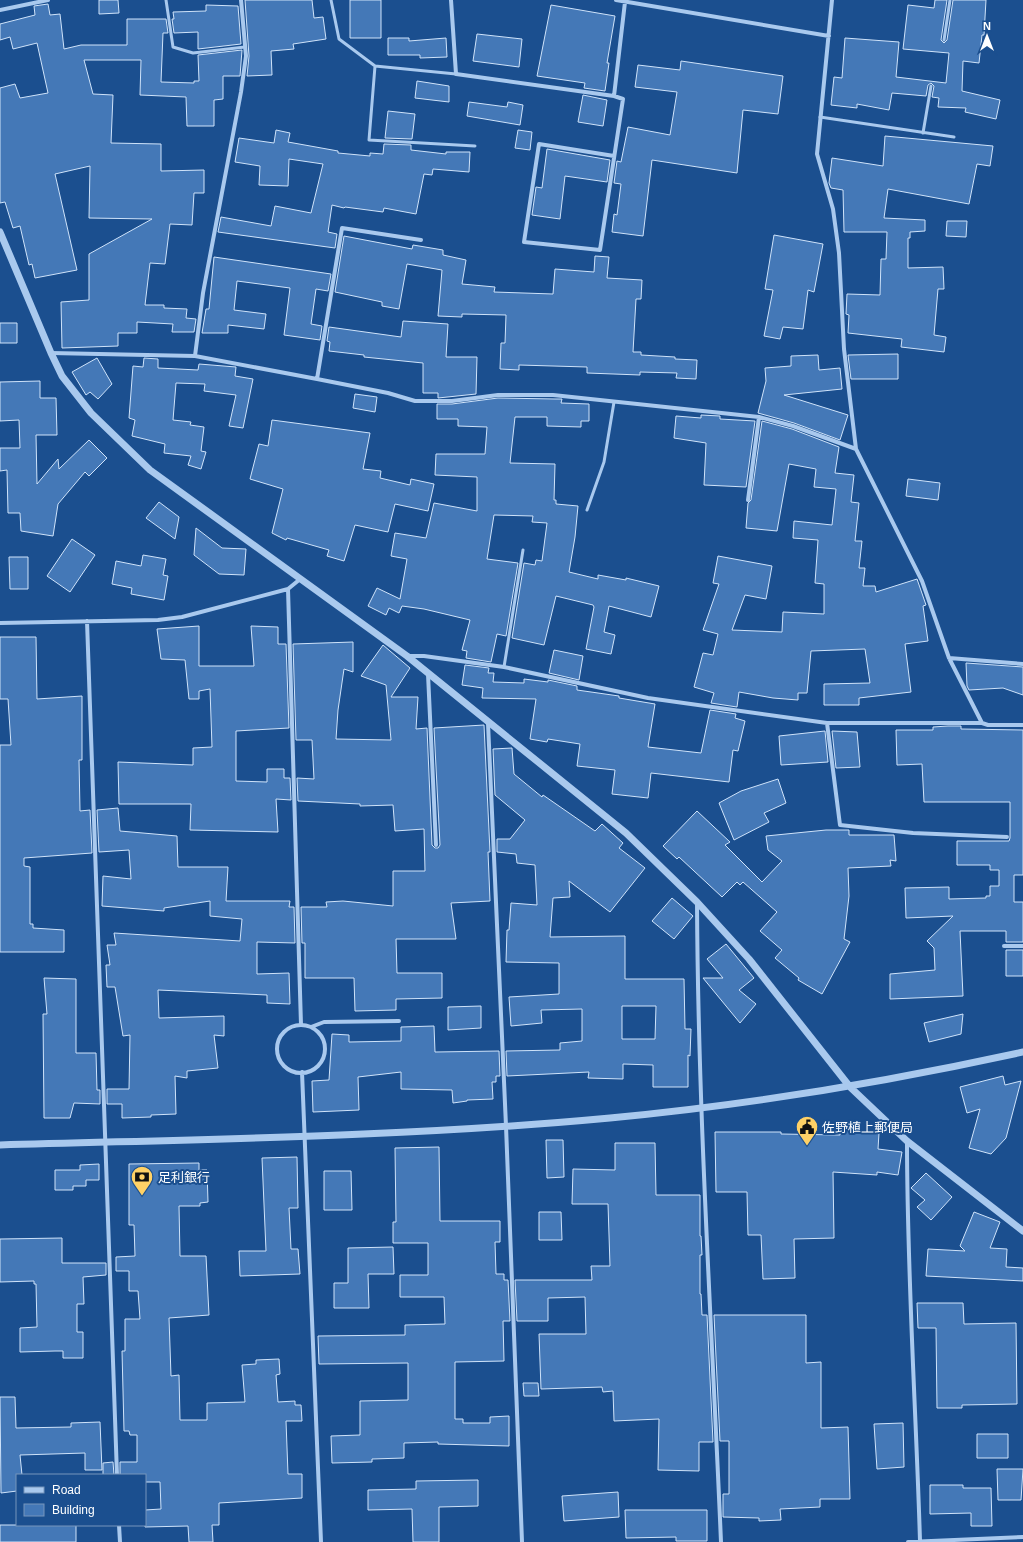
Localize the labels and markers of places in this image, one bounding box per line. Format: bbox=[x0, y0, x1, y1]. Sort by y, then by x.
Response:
public building icon: 佐野植上郵便局 bbox=[794, 1114, 820, 1147]
place label: 佐野植上郵便局 bbox=[822, 1120, 913, 1135]
bank icon: 足利銀行 bbox=[129, 1164, 155, 1197]
place label: 足利銀行 bbox=[158, 1170, 210, 1185]

